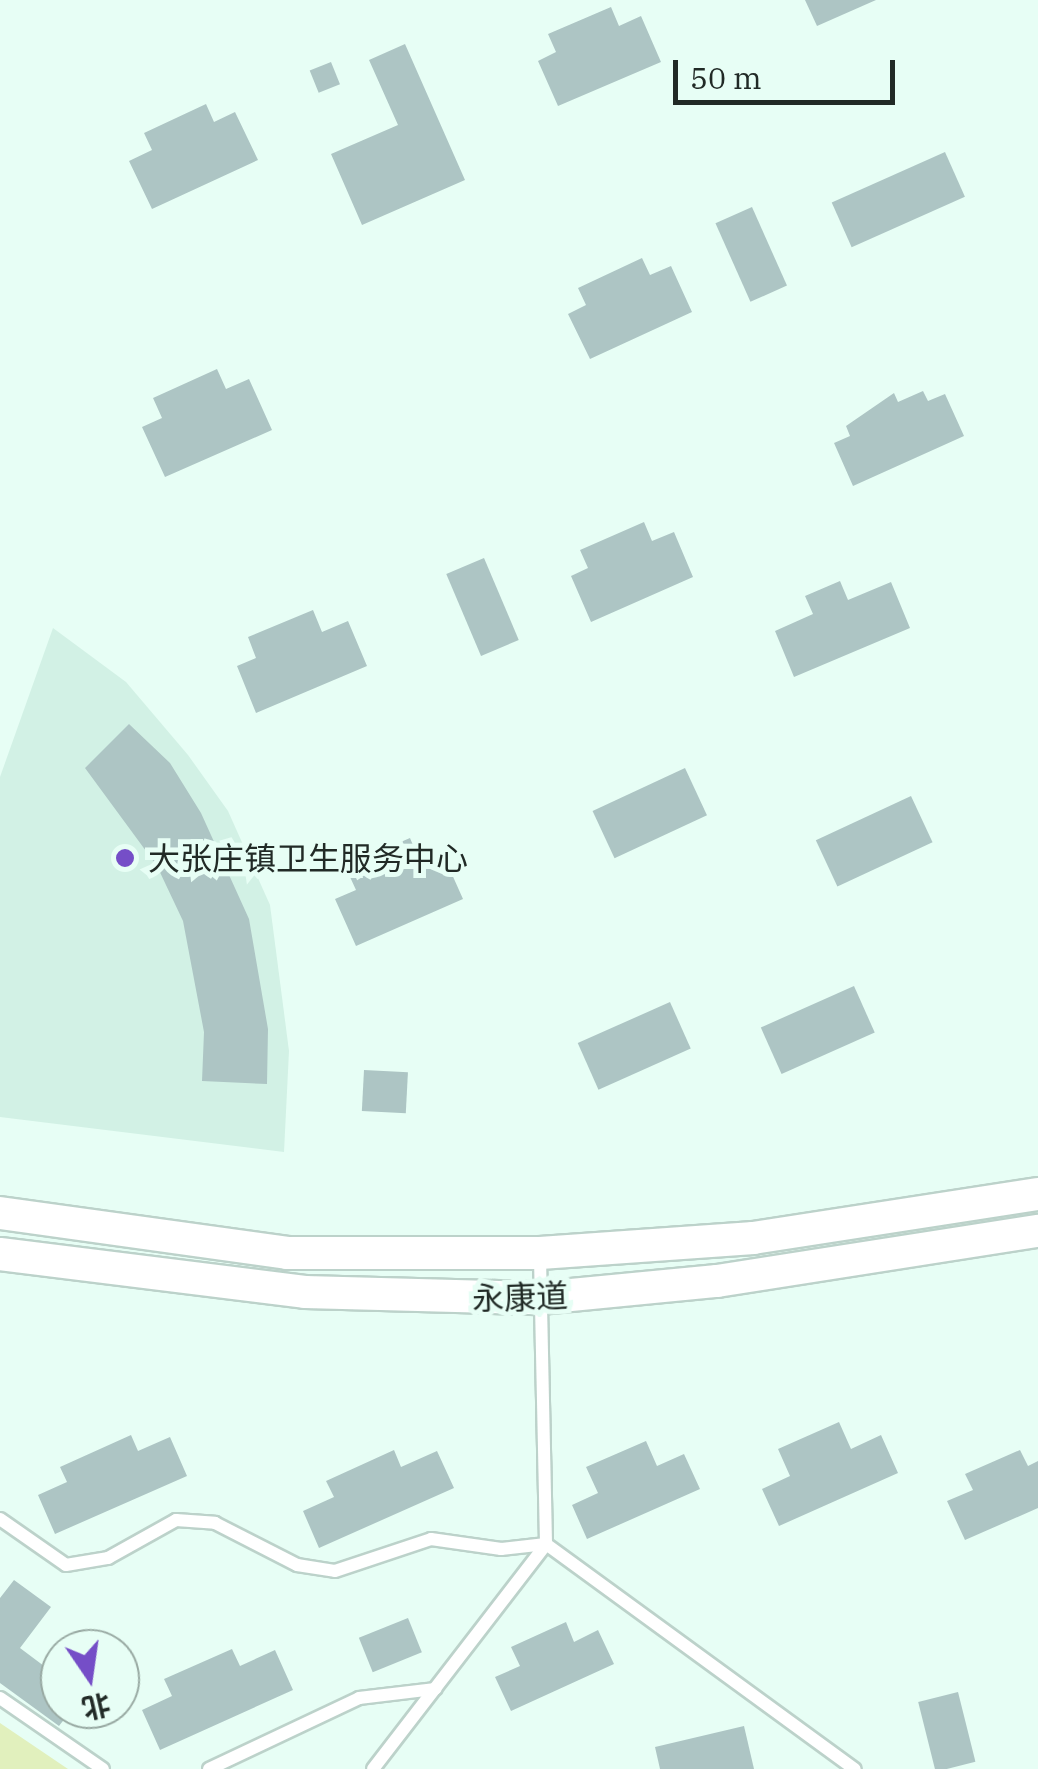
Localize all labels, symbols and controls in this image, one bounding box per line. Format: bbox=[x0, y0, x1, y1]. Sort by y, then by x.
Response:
scale bar bbox=[678, 40, 900, 102]
text: 50 m bbox=[690, 58, 762, 97]
place label: 大张庄镇卫生服务中心 bbox=[148, 839, 468, 877]
marker: 大张庄镇卫生服务中心 bbox=[112, 845, 138, 871]
street label: 永康道 bbox=[471, 1276, 569, 1318]
north arrow bbox=[40, 1629, 140, 1729]
text: 北 bbox=[79, 1686, 114, 1728]

